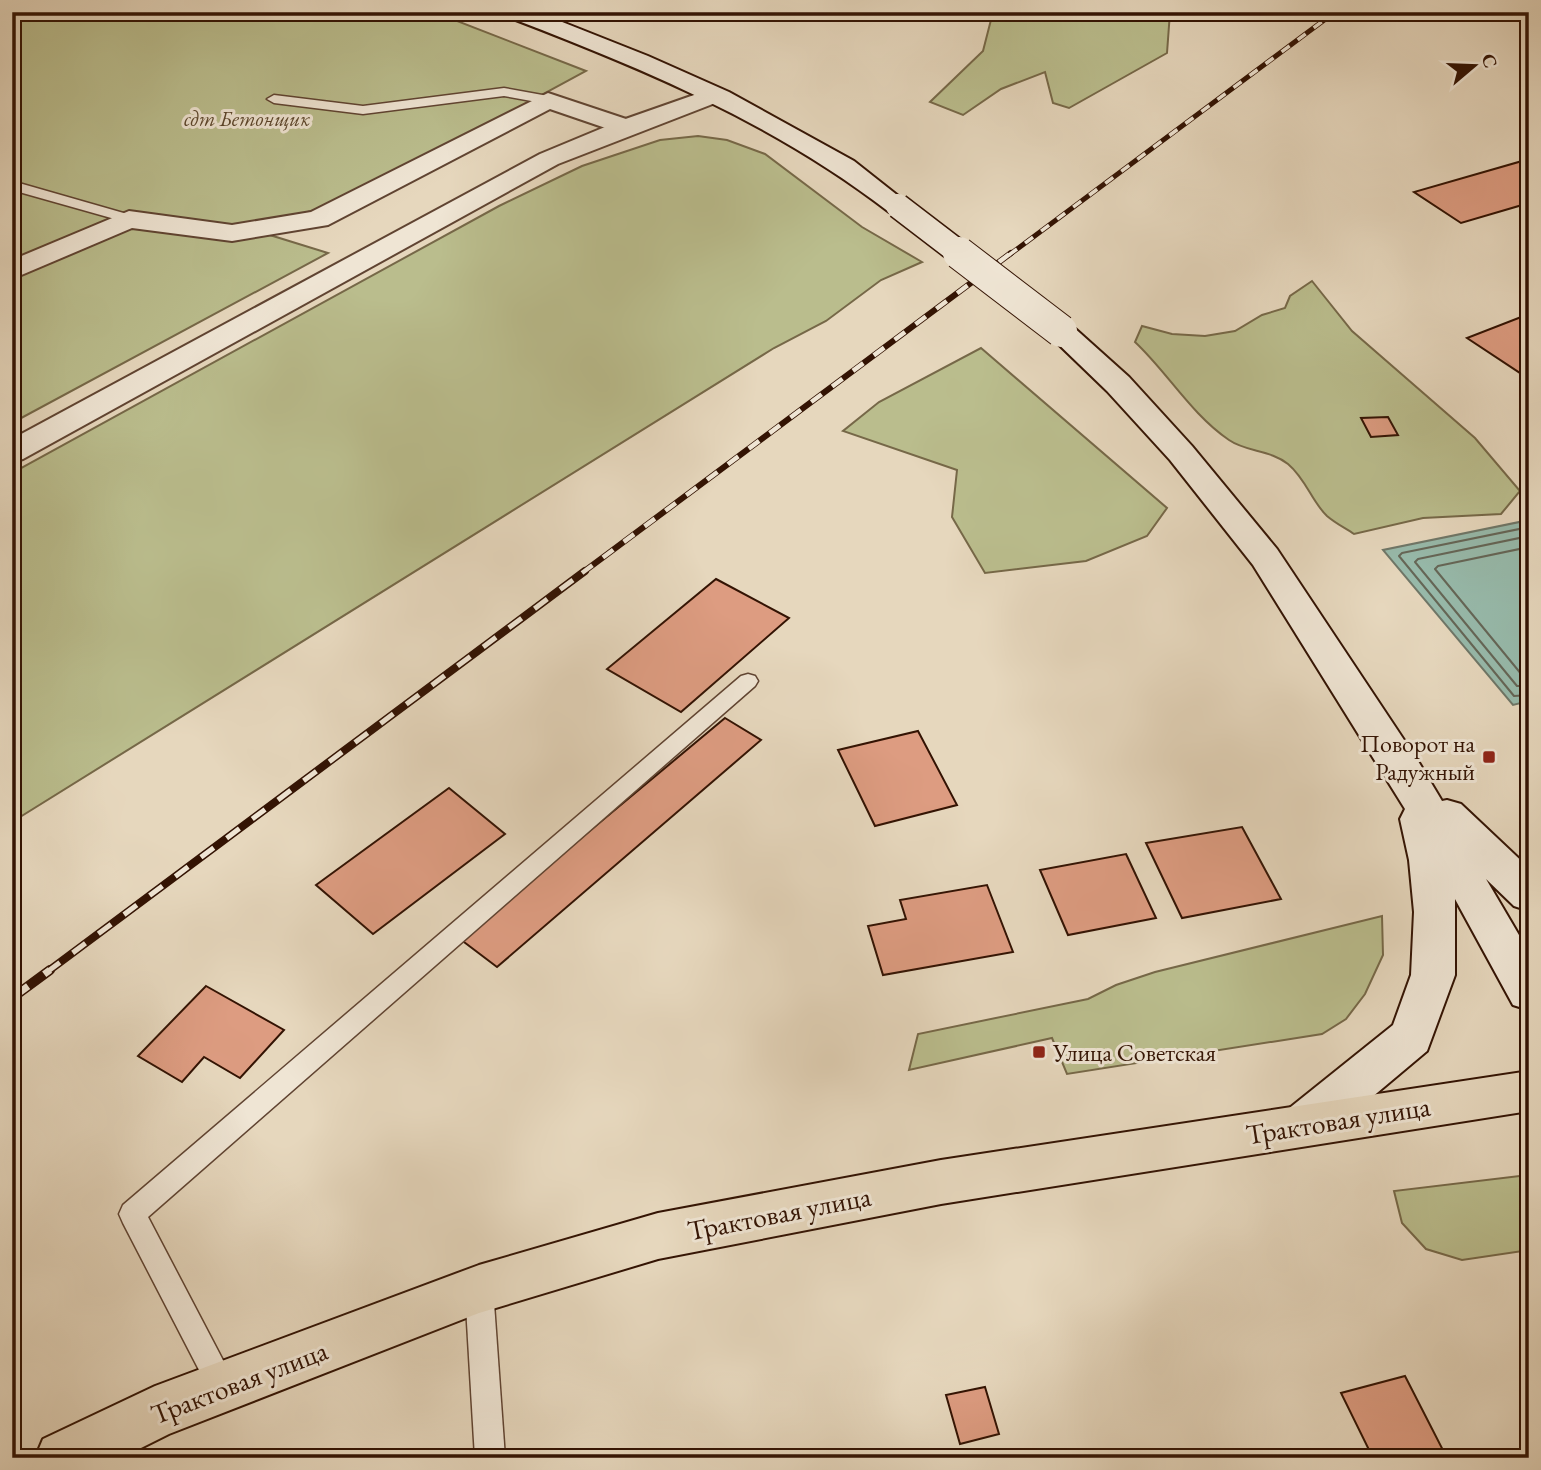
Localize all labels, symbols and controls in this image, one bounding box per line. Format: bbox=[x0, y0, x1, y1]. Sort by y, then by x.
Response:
north arrow bbox=[1440, 32, 1510, 102]
text: С bbox=[1476, 50, 1504, 71]
park label: сдт Бетонщик bbox=[184, 105, 311, 132]
place label: Поворот на Радужный bbox=[1360, 728, 1475, 787]
marker: Поворот на Радужный bbox=[1481, 749, 1497, 765]
place label: Улица Советская bbox=[1052, 1037, 1216, 1068]
marker: Улица Советская bbox=[1031, 1044, 1047, 1060]
street label: Трактовая улица bbox=[1243, 1088, 1434, 1152]
street label: Трактовая улица bbox=[684, 1177, 875, 1248]
street label: Трактовая улица bbox=[146, 1332, 333, 1432]

